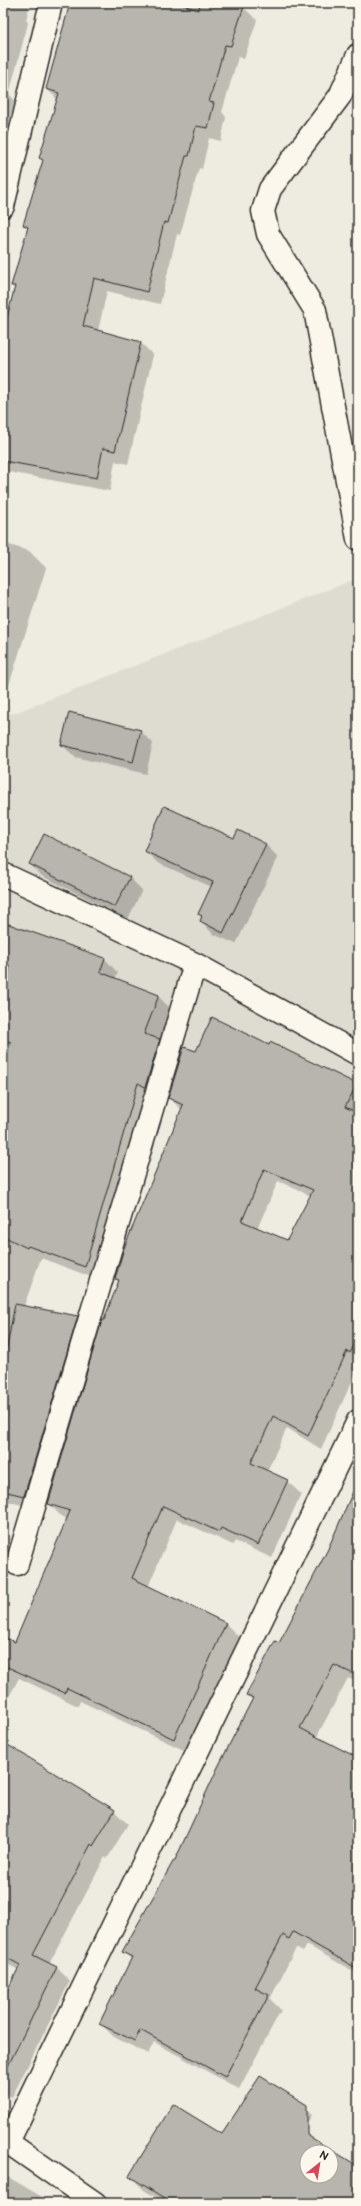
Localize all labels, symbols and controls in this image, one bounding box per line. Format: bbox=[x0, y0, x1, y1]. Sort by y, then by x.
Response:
north arrow bbox=[299, 2144, 339, 2184]
text: N bbox=[317, 2148, 331, 2163]

